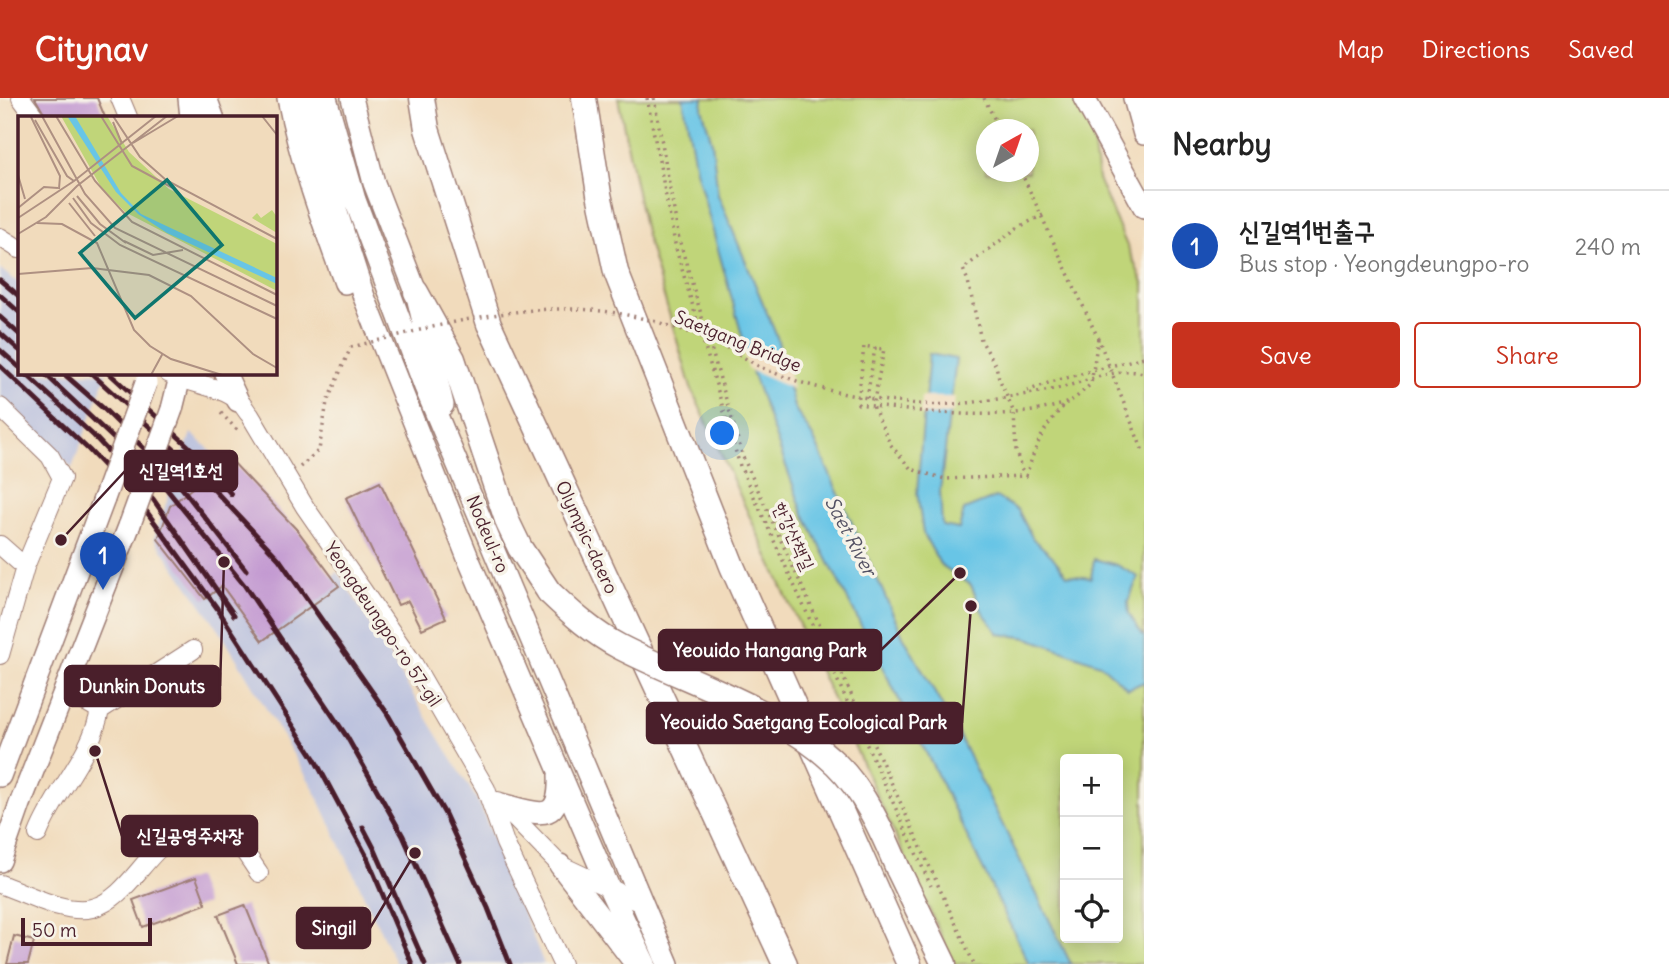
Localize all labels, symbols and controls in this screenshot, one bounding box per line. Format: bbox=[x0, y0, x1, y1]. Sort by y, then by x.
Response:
text: Citynav bbox=[35, 28, 148, 70]
text: Map bbox=[1337, 34, 1384, 64]
text: Directions bbox=[1422, 34, 1530, 64]
text: Saved bbox=[1568, 34, 1634, 64]
inset map bbox=[18, 116, 276, 374]
north arrow bbox=[976, 119, 1039, 182]
text: Nearby bbox=[1172, 125, 1272, 163]
text: 신길역1번출구 bbox=[1239, 214, 1375, 247]
text: 1 bbox=[1190, 232, 1200, 261]
text: 240 m bbox=[1575, 232, 1641, 261]
text: Bus stop · Yeongdeungpo-ro bbox=[1239, 249, 1529, 278]
street label: Saetgang Bridge bbox=[671, 305, 805, 377]
button: Save bbox=[1172, 322, 1400, 388]
button: Share bbox=[1414, 322, 1641, 388]
your location bbox=[705, 416, 739, 450]
callout: 신길역1호선 bbox=[125, 451, 237, 491]
text: 신길역1호선 bbox=[139, 458, 223, 482]
street label: Olympic-daero bbox=[551, 477, 623, 597]
street label: Nodeul-ro bbox=[461, 492, 515, 576]
water label: Saet River bbox=[820, 492, 883, 582]
street label: 한강산책길 bbox=[768, 498, 820, 574]
pin: 1 bbox=[80, 532, 126, 590]
street label: Yeongdeungpo-ro 57-gil bbox=[319, 537, 447, 711]
callout: Yeouido Hangang Park bbox=[659, 630, 881, 670]
text: Yeouido Hangang Park bbox=[672, 638, 867, 662]
callout: Dunkin Donuts bbox=[65, 666, 220, 706]
text: Dunkin Donuts bbox=[79, 674, 205, 698]
callout: Yeouido Saetgang Ecological Park bbox=[647, 703, 962, 743]
text: Yeouido Saetgang Ecological Park bbox=[660, 710, 948, 734]
map controls bbox=[1060, 754, 1123, 943]
button: + bbox=[1060, 754, 1123, 817]
callout: 신길공영주차장 bbox=[122, 816, 257, 856]
button: − bbox=[1060, 817, 1123, 880]
text: 신길공영주차장 bbox=[136, 823, 244, 847]
button: locate bbox=[1060, 880, 1123, 943]
callout: Singil bbox=[297, 908, 370, 948]
scale bar bbox=[21, 915, 152, 947]
text: Singil bbox=[312, 916, 356, 940]
text: 50 m bbox=[32, 918, 77, 942]

